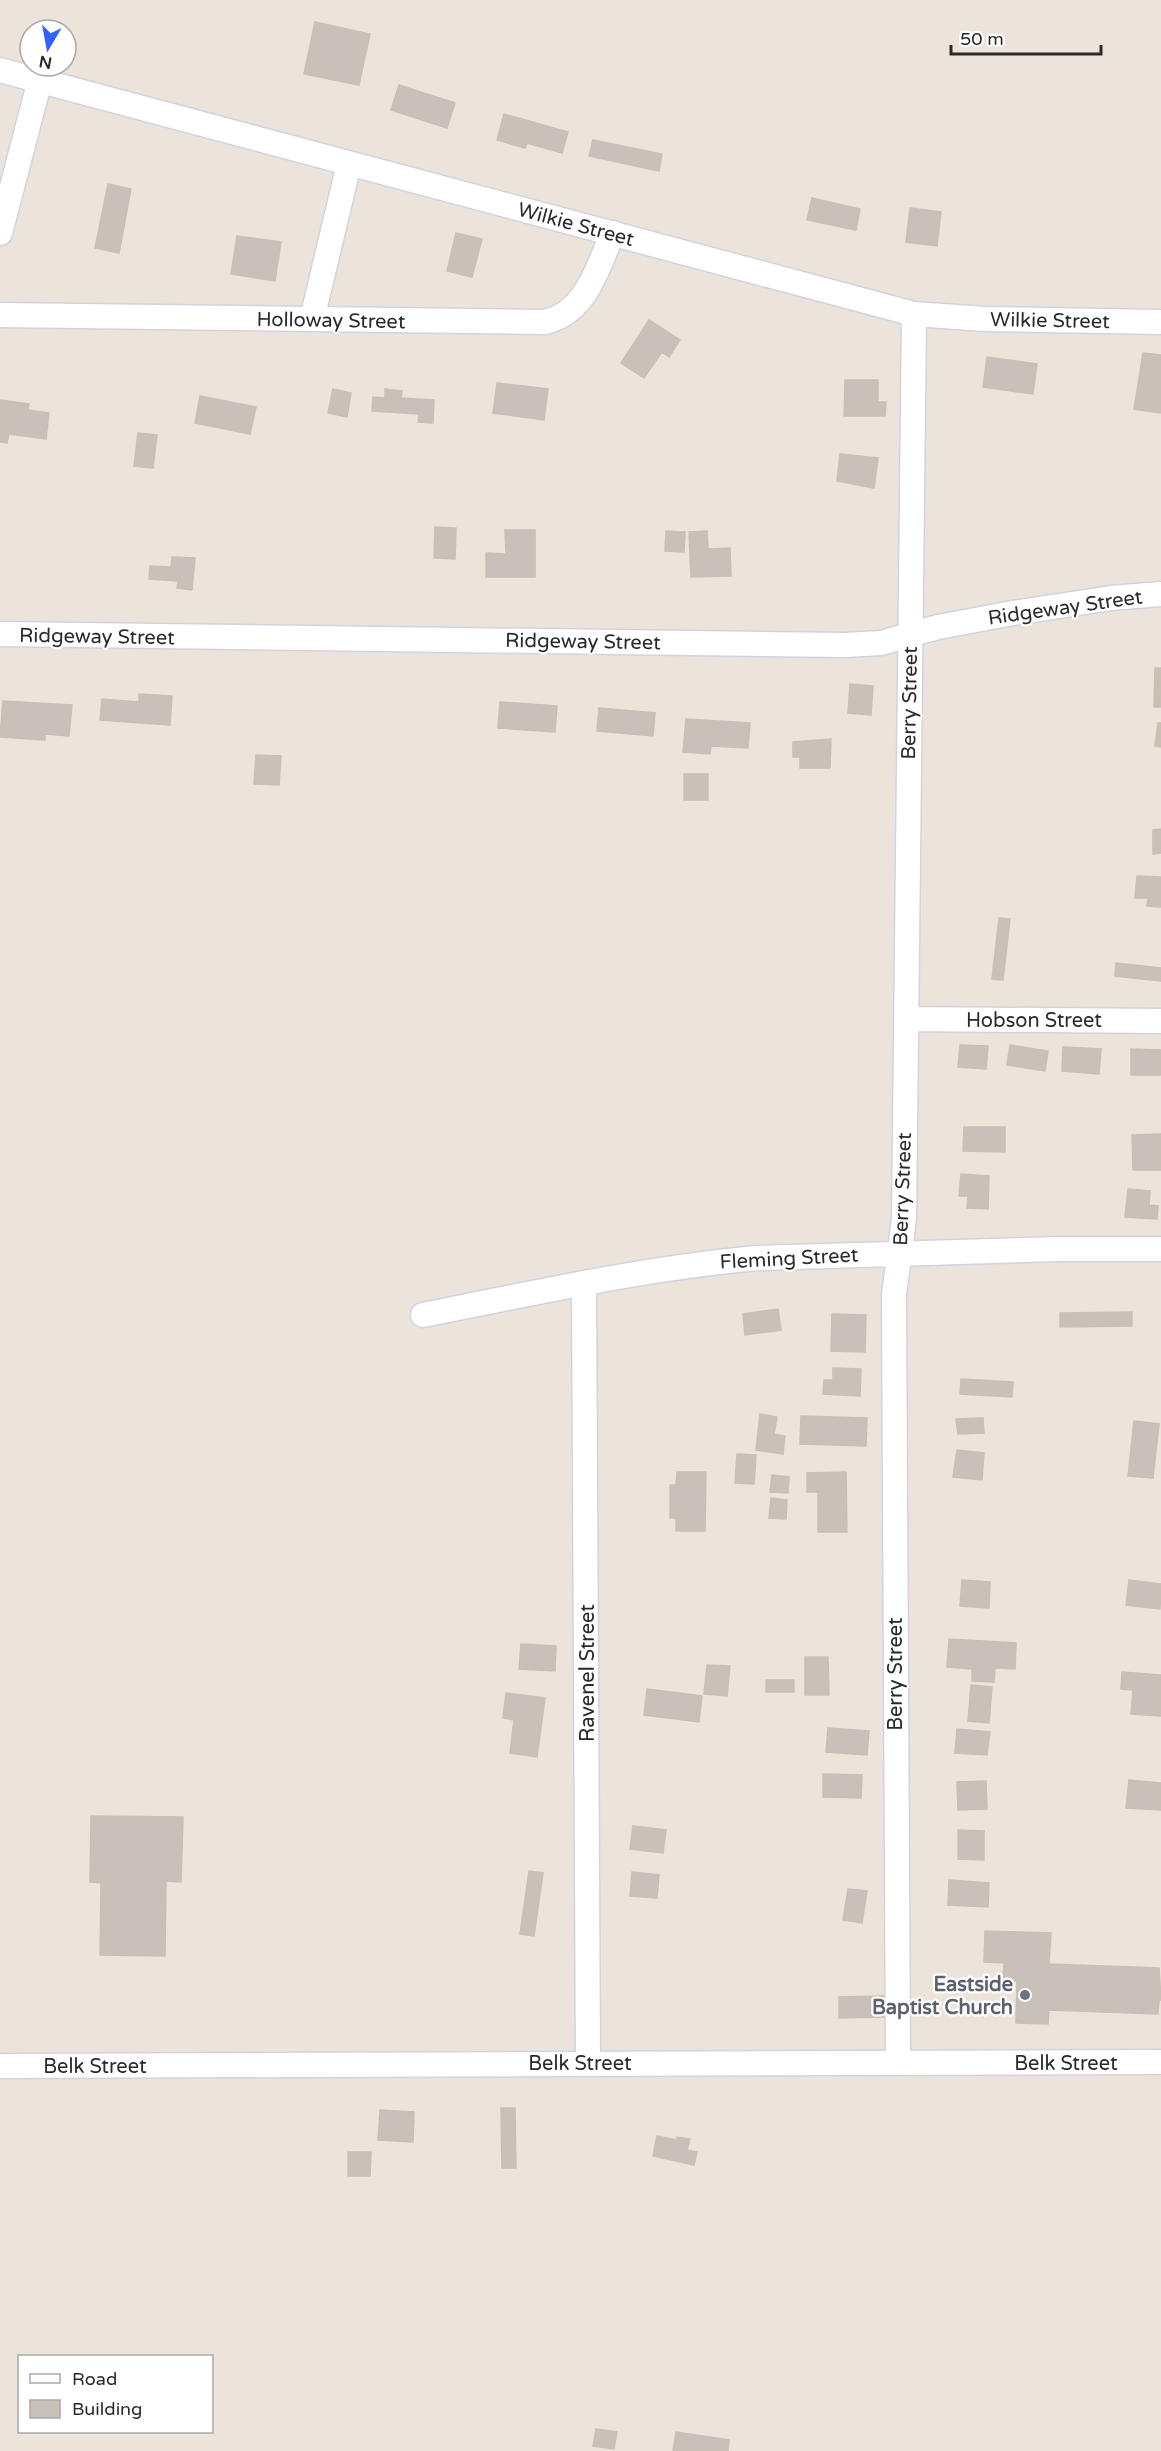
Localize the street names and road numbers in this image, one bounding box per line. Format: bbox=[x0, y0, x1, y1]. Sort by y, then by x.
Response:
street label: Wilkie Street bbox=[515, 198, 637, 252]
street label: Holloway Street bbox=[256, 308, 406, 334]
street label: Wilkie Street bbox=[990, 308, 1110, 334]
street label: Ridgeway Street bbox=[986, 585, 1144, 631]
street label: Ridgeway Street bbox=[19, 624, 175, 650]
street label: Ridgeway Street bbox=[505, 629, 661, 655]
street label: Berry Street bbox=[897, 646, 923, 760]
street label: Hobson Street bbox=[966, 1009, 1102, 1033]
street label: Berry Street bbox=[889, 1132, 917, 1246]
street label: Fleming Street bbox=[719, 1243, 859, 1275]
street label: Ravenel Street bbox=[576, 1604, 600, 1742]
street label: Berry Street bbox=[884, 1617, 908, 1731]
street label: Belk Street bbox=[528, 2052, 632, 2076]
street label: Belk Street bbox=[1014, 2052, 1118, 2076]
street label: Belk Street bbox=[43, 2055, 147, 2079]

